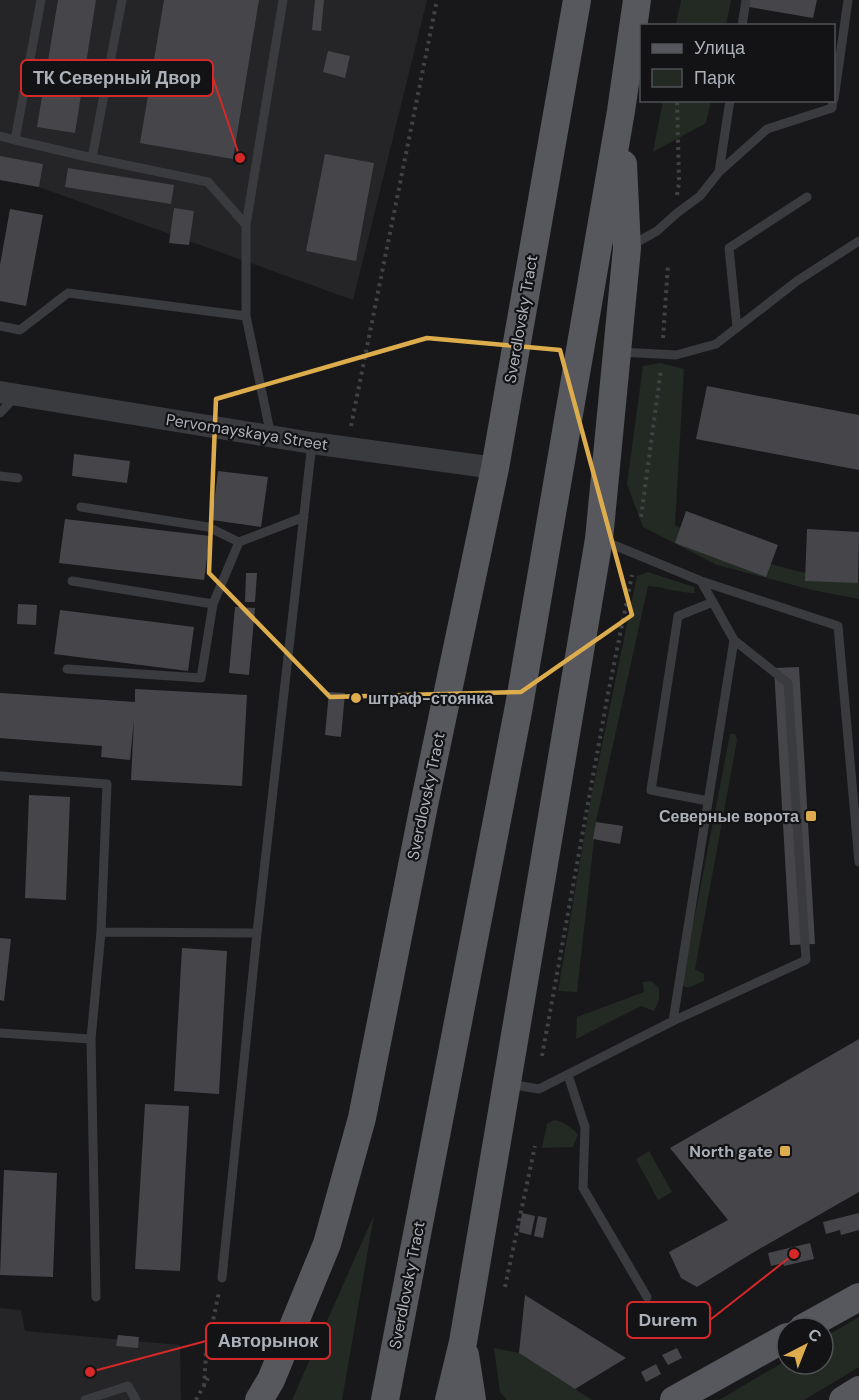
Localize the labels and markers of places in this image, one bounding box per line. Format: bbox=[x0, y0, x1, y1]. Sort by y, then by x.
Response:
callout: ТК Северный Двор bbox=[21, 60, 213, 96]
place label: штраф-стоянка bbox=[368, 688, 493, 709]
marker: штраф-стоянка bbox=[349, 691, 363, 705]
place label: Северные ворота bbox=[659, 806, 799, 827]
marker: Северные ворота bbox=[804, 809, 818, 823]
place label: North gate bbox=[689, 1141, 773, 1162]
marker: North gate bbox=[778, 1144, 792, 1158]
callout: Durem bbox=[627, 1302, 710, 1338]
callout: Авторынок bbox=[206, 1323, 330, 1359]

